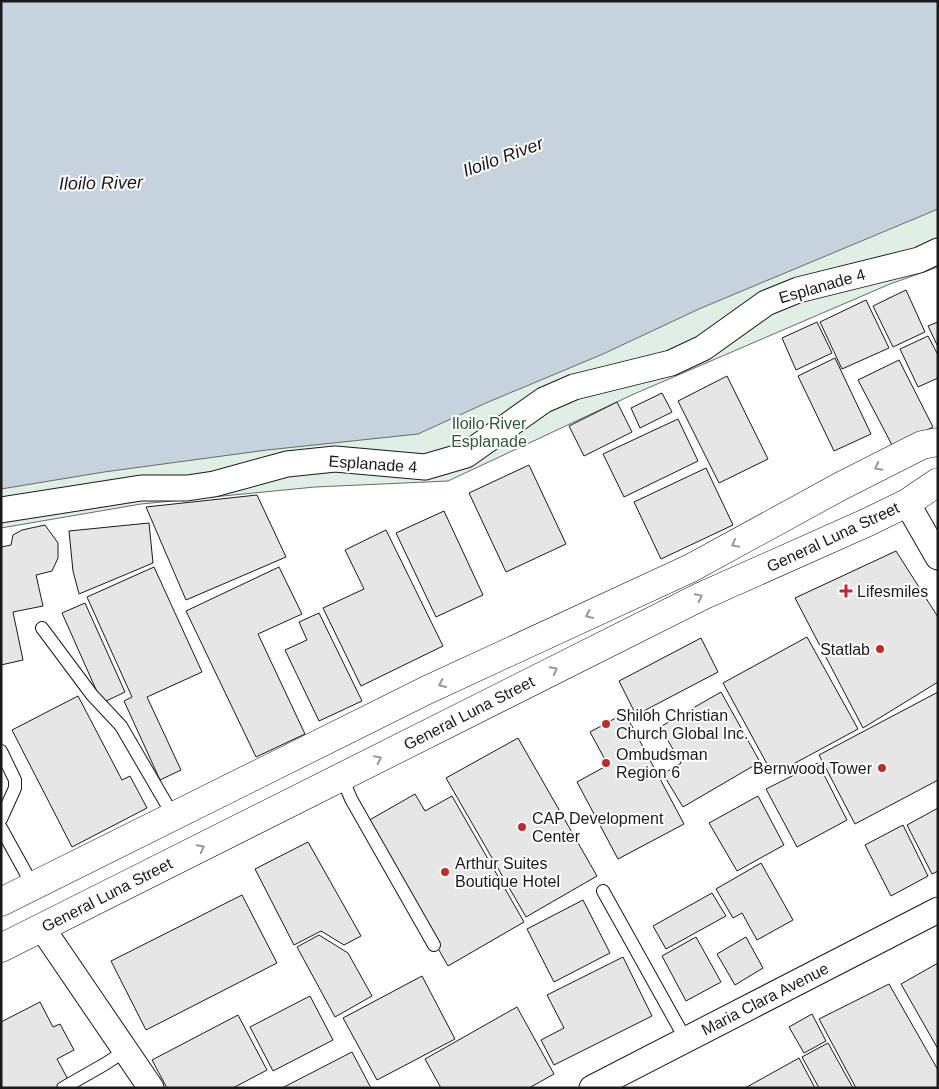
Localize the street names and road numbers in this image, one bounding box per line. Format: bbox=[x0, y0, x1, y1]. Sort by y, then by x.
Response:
street label: Esplanade 4 bbox=[777, 266, 867, 306]
street label: Esplanade 4 bbox=[328, 452, 418, 476]
street label: General Luna Street bbox=[764, 499, 902, 575]
street label: General Luna Street bbox=[401, 672, 538, 753]
street label: General Luna Street bbox=[39, 854, 176, 935]
street label: Maria Clara Avenue bbox=[699, 960, 831, 1038]

